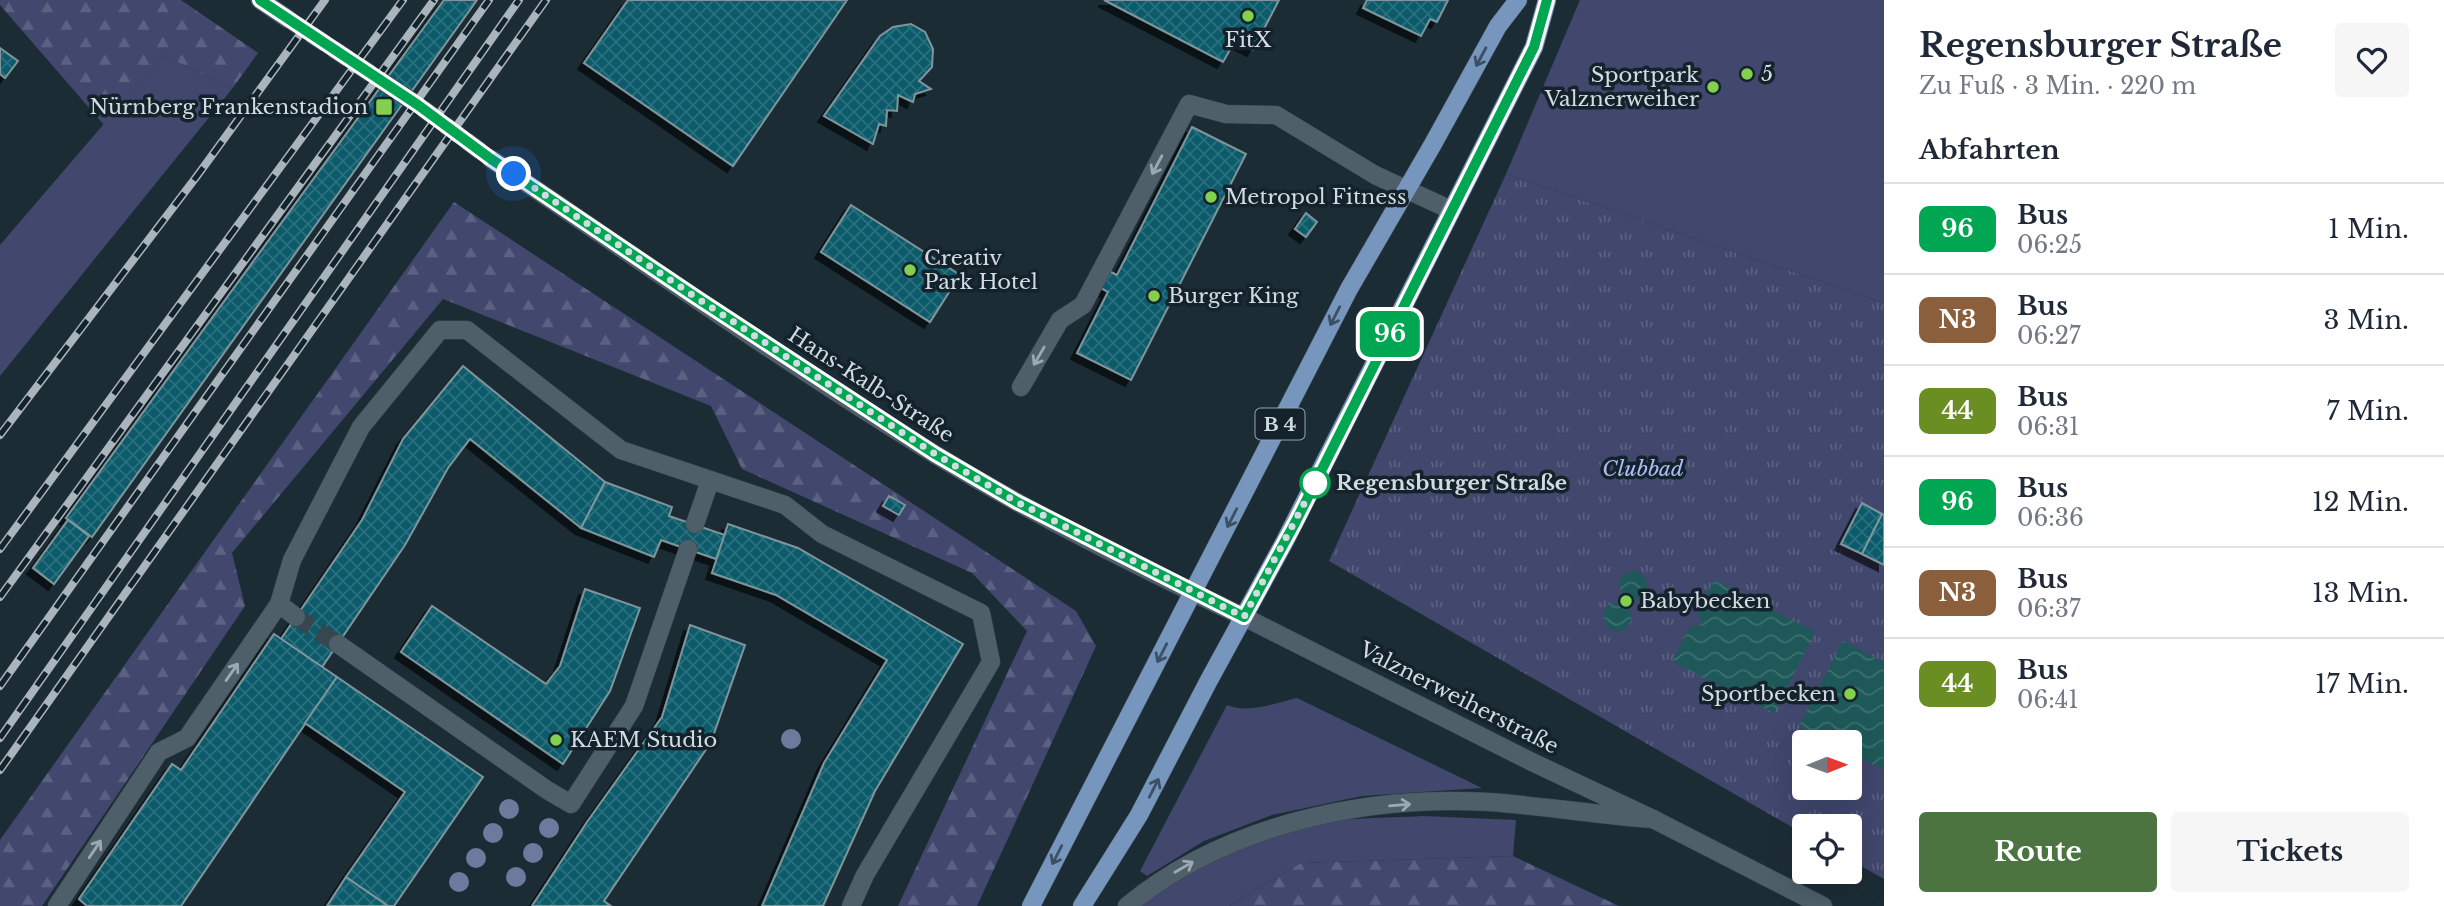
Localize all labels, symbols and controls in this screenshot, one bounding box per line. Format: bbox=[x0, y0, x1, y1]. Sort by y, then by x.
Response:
marker: FitX bbox=[1240, 8, 1256, 24]
button: heart bbox=[2335, 23, 2409, 97]
text: Regensburger Straße bbox=[1919, 25, 2282, 66]
place label: FitX bbox=[1225, 27, 1272, 53]
one-way arrow bbox=[1474, 46, 1487, 67]
place label: 5 bbox=[1761, 61, 1773, 87]
place label: Sportpark Valznerweiher bbox=[1544, 62, 1699, 112]
marker: 5 bbox=[1739, 66, 1755, 82]
text: Zu Fuß · 3 Min. · 220 m bbox=[1919, 72, 2196, 100]
marker: Sportpark Valznerweiher bbox=[1705, 79, 1721, 95]
place label: Nürnberg Frankenstadion bbox=[90, 94, 368, 120]
marker: Nürnberg Frankenstadion bbox=[374, 97, 394, 117]
text: Abfahrten bbox=[1919, 134, 2060, 166]
one-way arrow bbox=[1150, 154, 1164, 174]
your location bbox=[496, 156, 531, 191]
place label: Metropol Fitness bbox=[1225, 184, 1406, 210]
marker: Metropol Fitness bbox=[1203, 189, 1219, 205]
text: Bus bbox=[2017, 199, 2068, 231]
text: 1 Min. bbox=[2328, 213, 2409, 245]
text: 96 bbox=[1941, 214, 1974, 243]
text: 06:25 bbox=[2017, 231, 2082, 259]
place label: Creativ Park Hotel bbox=[924, 245, 1038, 295]
marker: Creativ Park Hotel bbox=[902, 262, 918, 278]
place label: Burger King bbox=[1168, 283, 1299, 309]
marker: Burger King bbox=[1146, 288, 1162, 304]
text: Bus bbox=[2017, 290, 2068, 322]
text: 3 Min. bbox=[2324, 304, 2409, 336]
one-way arrow bbox=[1328, 305, 1342, 326]
text: N3 bbox=[1939, 305, 1976, 334]
line badge: 96 bbox=[1358, 311, 1422, 357]
text: 96 bbox=[1374, 319, 1406, 348]
street label: Hans-Kalb-Straße bbox=[783, 322, 959, 448]
text: 06:27 bbox=[2017, 322, 2080, 350]
one-way arrow bbox=[1032, 345, 1046, 365]
text: Bus bbox=[2017, 381, 2068, 413]
text: 7 Min. bbox=[2326, 395, 2409, 427]
text: 44 bbox=[1942, 396, 1973, 425]
road number: B 4 bbox=[1256, 408, 1304, 440]
text: 06:31 bbox=[2017, 413, 2079, 441]
park label: Clubbad bbox=[1602, 456, 1684, 482]
marker: Regensburger Straße bbox=[1300, 468, 1330, 498]
place label: Regensburger Straße bbox=[1336, 470, 1567, 496]
text: Bus bbox=[2017, 472, 2068, 504]
text: 12 Min. bbox=[2312, 486, 2409, 518]
text: 96 bbox=[1941, 487, 1974, 516]
text: 06:36 bbox=[2017, 504, 2084, 532]
one-way arrow bbox=[1225, 507, 1239, 528]
text: Bus bbox=[2017, 563, 2068, 595]
text: 13 Min. bbox=[2312, 577, 2409, 609]
text: N3 bbox=[1939, 578, 1976, 607]
place label: Babybecken bbox=[1640, 588, 1770, 614]
marker: Babybecken bbox=[1618, 593, 1634, 609]
text: 06:37 bbox=[2017, 595, 2080, 623]
street label: Valznerweiherstraße bbox=[1354, 636, 1563, 759]
one-way arrow bbox=[1154, 643, 1168, 663]
text: Bus bbox=[2017, 654, 2068, 686]
one-way arrow bbox=[225, 663, 239, 682]
text: 17 Min. bbox=[2315, 668, 2409, 700]
text: 44 bbox=[1942, 669, 1973, 698]
place label: Sportbecken bbox=[1701, 681, 1836, 707]
marker: Sportbecken bbox=[1842, 686, 1858, 702]
text: 06:41 bbox=[2017, 686, 2078, 714]
place label: KAEM Studio bbox=[570, 727, 717, 753]
north arrow bbox=[1792, 730, 1862, 800]
map controls bbox=[1792, 730, 1862, 884]
marker: KAEM Studio bbox=[548, 732, 564, 748]
one-way arrow bbox=[1147, 778, 1161, 798]
one-way arrow bbox=[1388, 798, 1411, 811]
button: Route bbox=[1919, 812, 2157, 892]
button: Tickets bbox=[2171, 812, 2409, 892]
button: locate bbox=[1792, 814, 1862, 884]
one-way arrow bbox=[88, 840, 102, 859]
one-way arrow bbox=[1050, 844, 1063, 865]
one-way arrow bbox=[1173, 860, 1193, 874]

